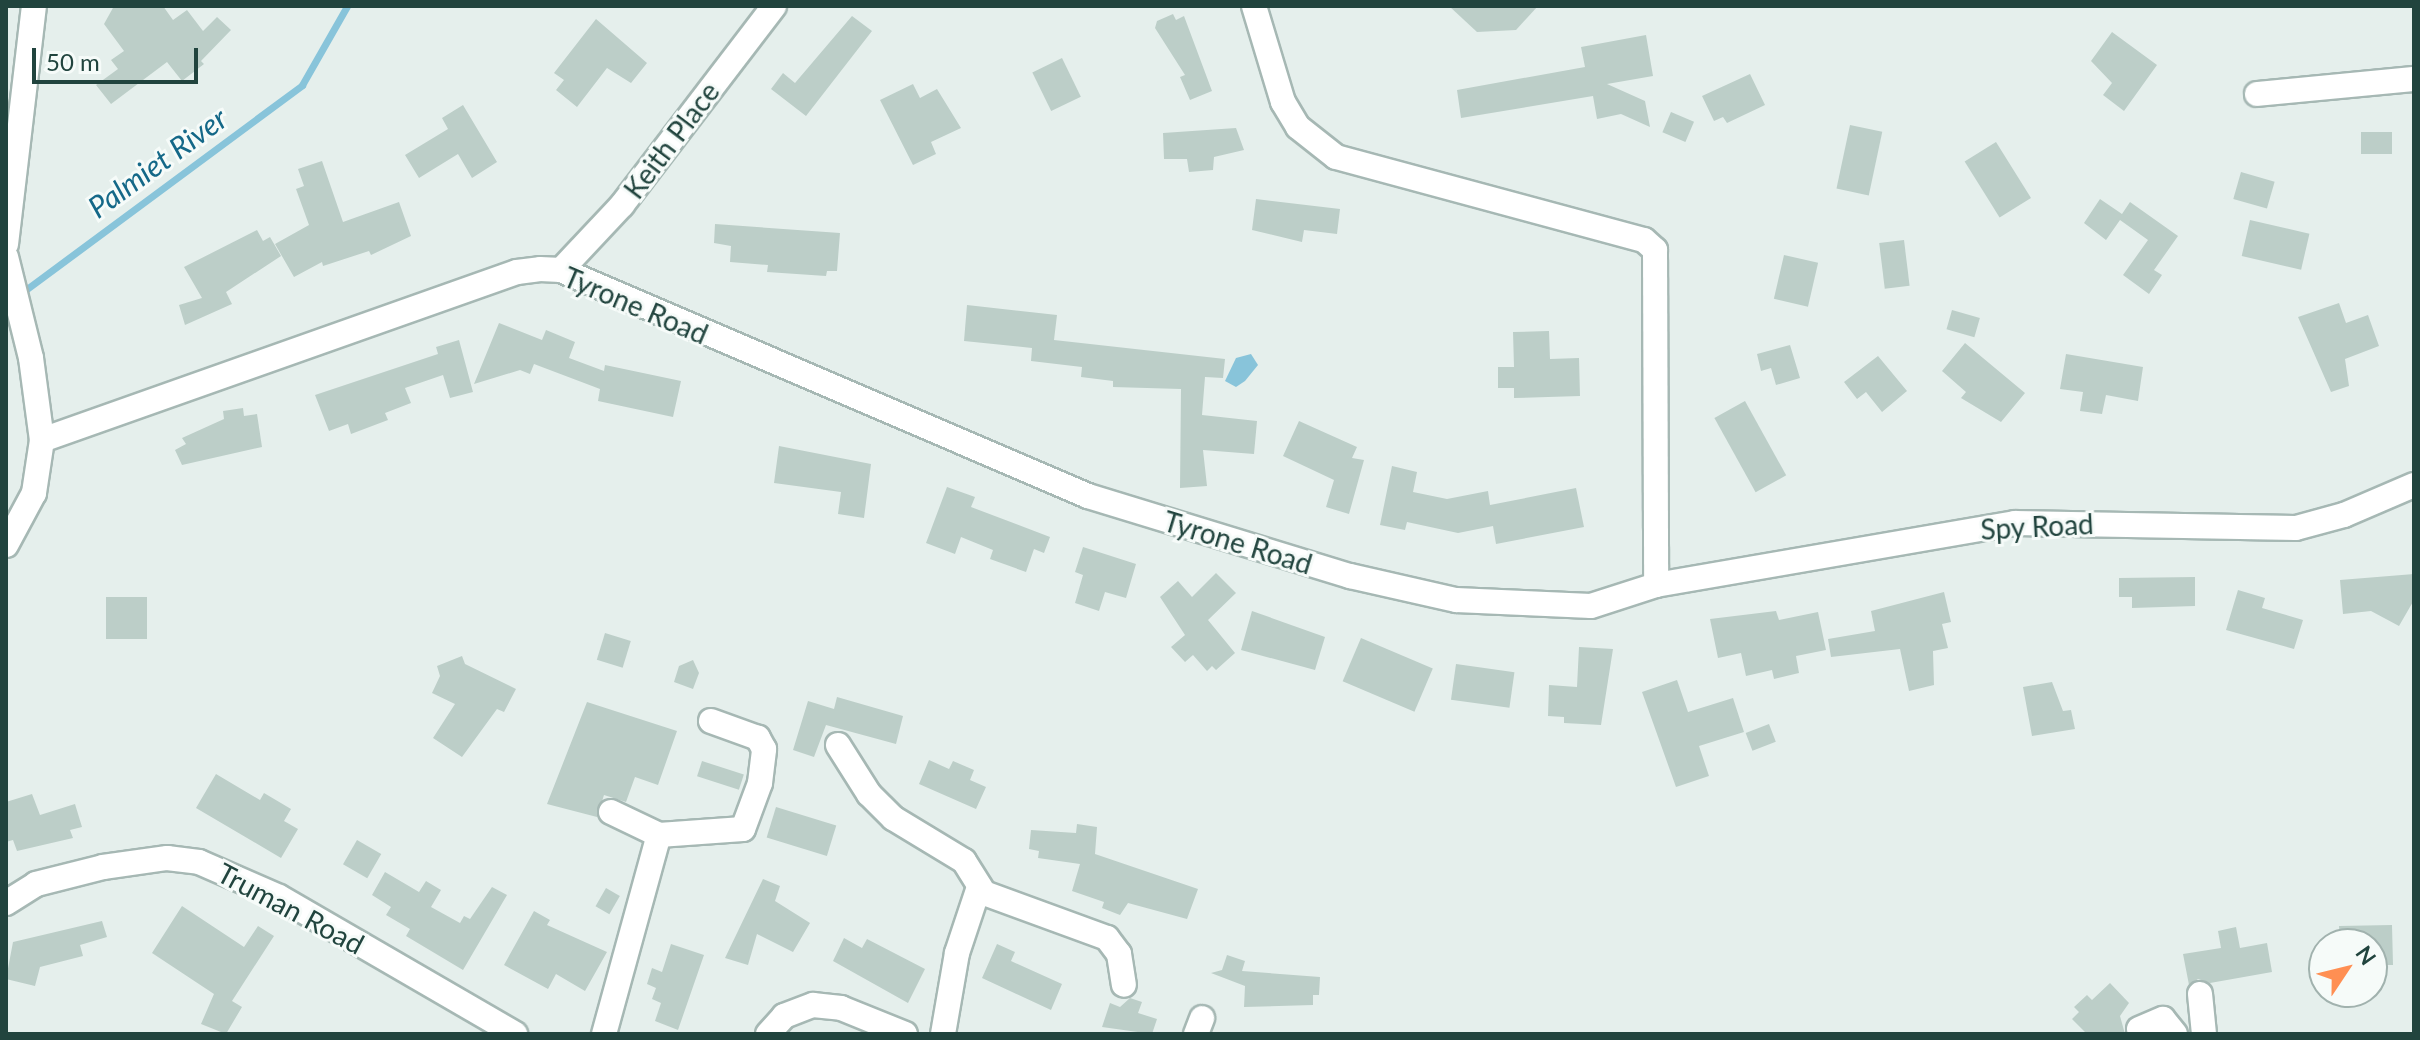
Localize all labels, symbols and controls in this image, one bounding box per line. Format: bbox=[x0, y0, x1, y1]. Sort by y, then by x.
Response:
scale bar bbox=[36, 32, 202, 82]
text: 50 m bbox=[46, 47, 100, 76]
street label: Keith Place bbox=[616, 75, 726, 205]
water label: Palmiet River bbox=[80, 100, 234, 224]
street label: Tyrone Road bbox=[559, 260, 713, 350]
street label: Tyrone Road bbox=[1160, 503, 1316, 581]
street label: Spy Road bbox=[1979, 506, 2095, 546]
street label: Truman Road bbox=[212, 855, 370, 961]
north arrow bbox=[2308, 928, 2388, 1008]
text: N bbox=[2351, 940, 2382, 970]

